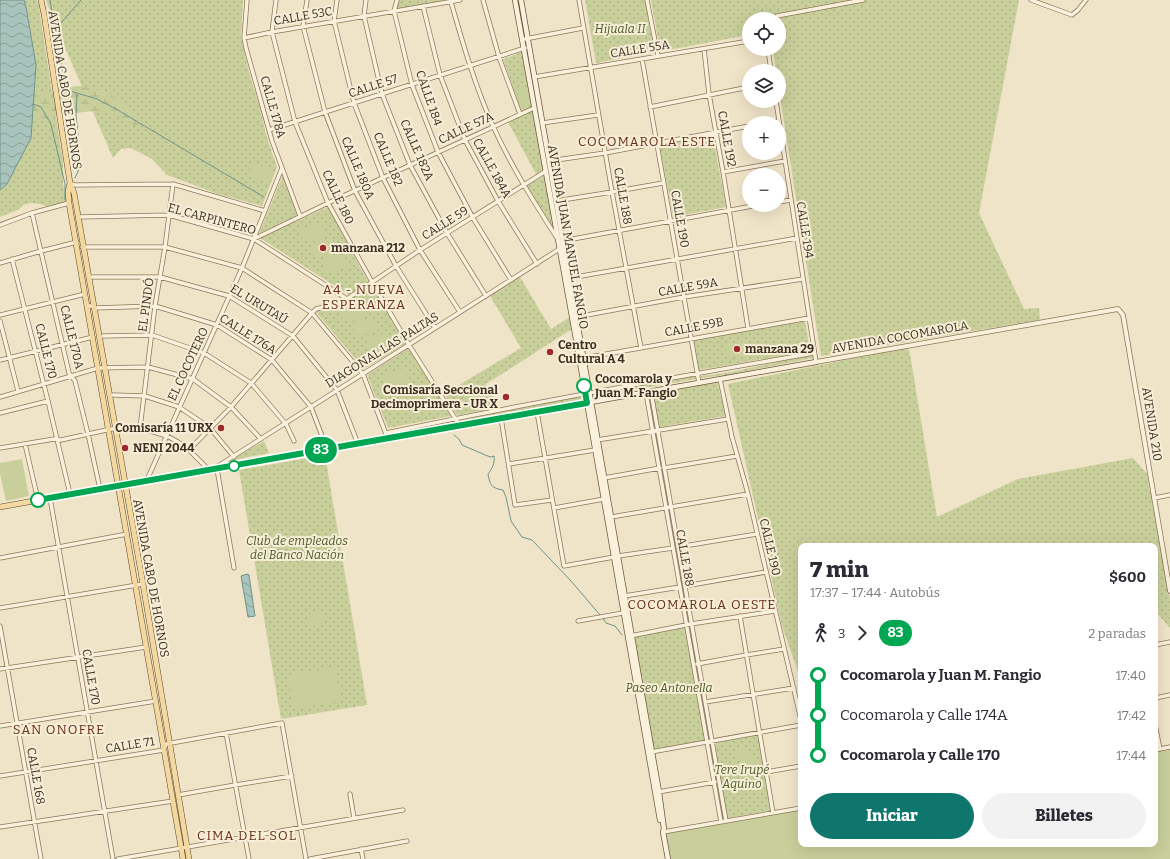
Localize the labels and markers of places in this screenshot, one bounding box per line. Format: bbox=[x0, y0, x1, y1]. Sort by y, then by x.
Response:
place label: manzana 212 bbox=[331, 241, 405, 255]
marker: manzana 212 bbox=[318, 243, 328, 253]
place label: Centro Cultural A 4 bbox=[558, 338, 626, 366]
place label: manzana 29 bbox=[745, 342, 814, 356]
marker: manzana 29 bbox=[732, 344, 742, 354]
marker: Centro Cultural A 4 bbox=[545, 347, 555, 357]
place label: Cocomarola y Juan M. Fangio bbox=[594, 372, 677, 400]
marker: Cocomarola y Juan M. Fangio bbox=[576, 378, 592, 394]
place label: Comisaría Seccional Decimoprimera - UR X bbox=[371, 383, 498, 411]
marker: Comisaría Seccional Decimoprimera - UR X bbox=[501, 392, 511, 402]
place label: Comisaría 11 URX bbox=[115, 421, 213, 435]
marker: Comisaría 11 URX bbox=[216, 423, 226, 433]
place label: NENI 2044 bbox=[133, 441, 195, 455]
marker: NENI 2044 bbox=[120, 443, 130, 453]
unlabelled marker bbox=[228, 460, 240, 472]
unlabelled marker bbox=[30, 492, 46, 508]

